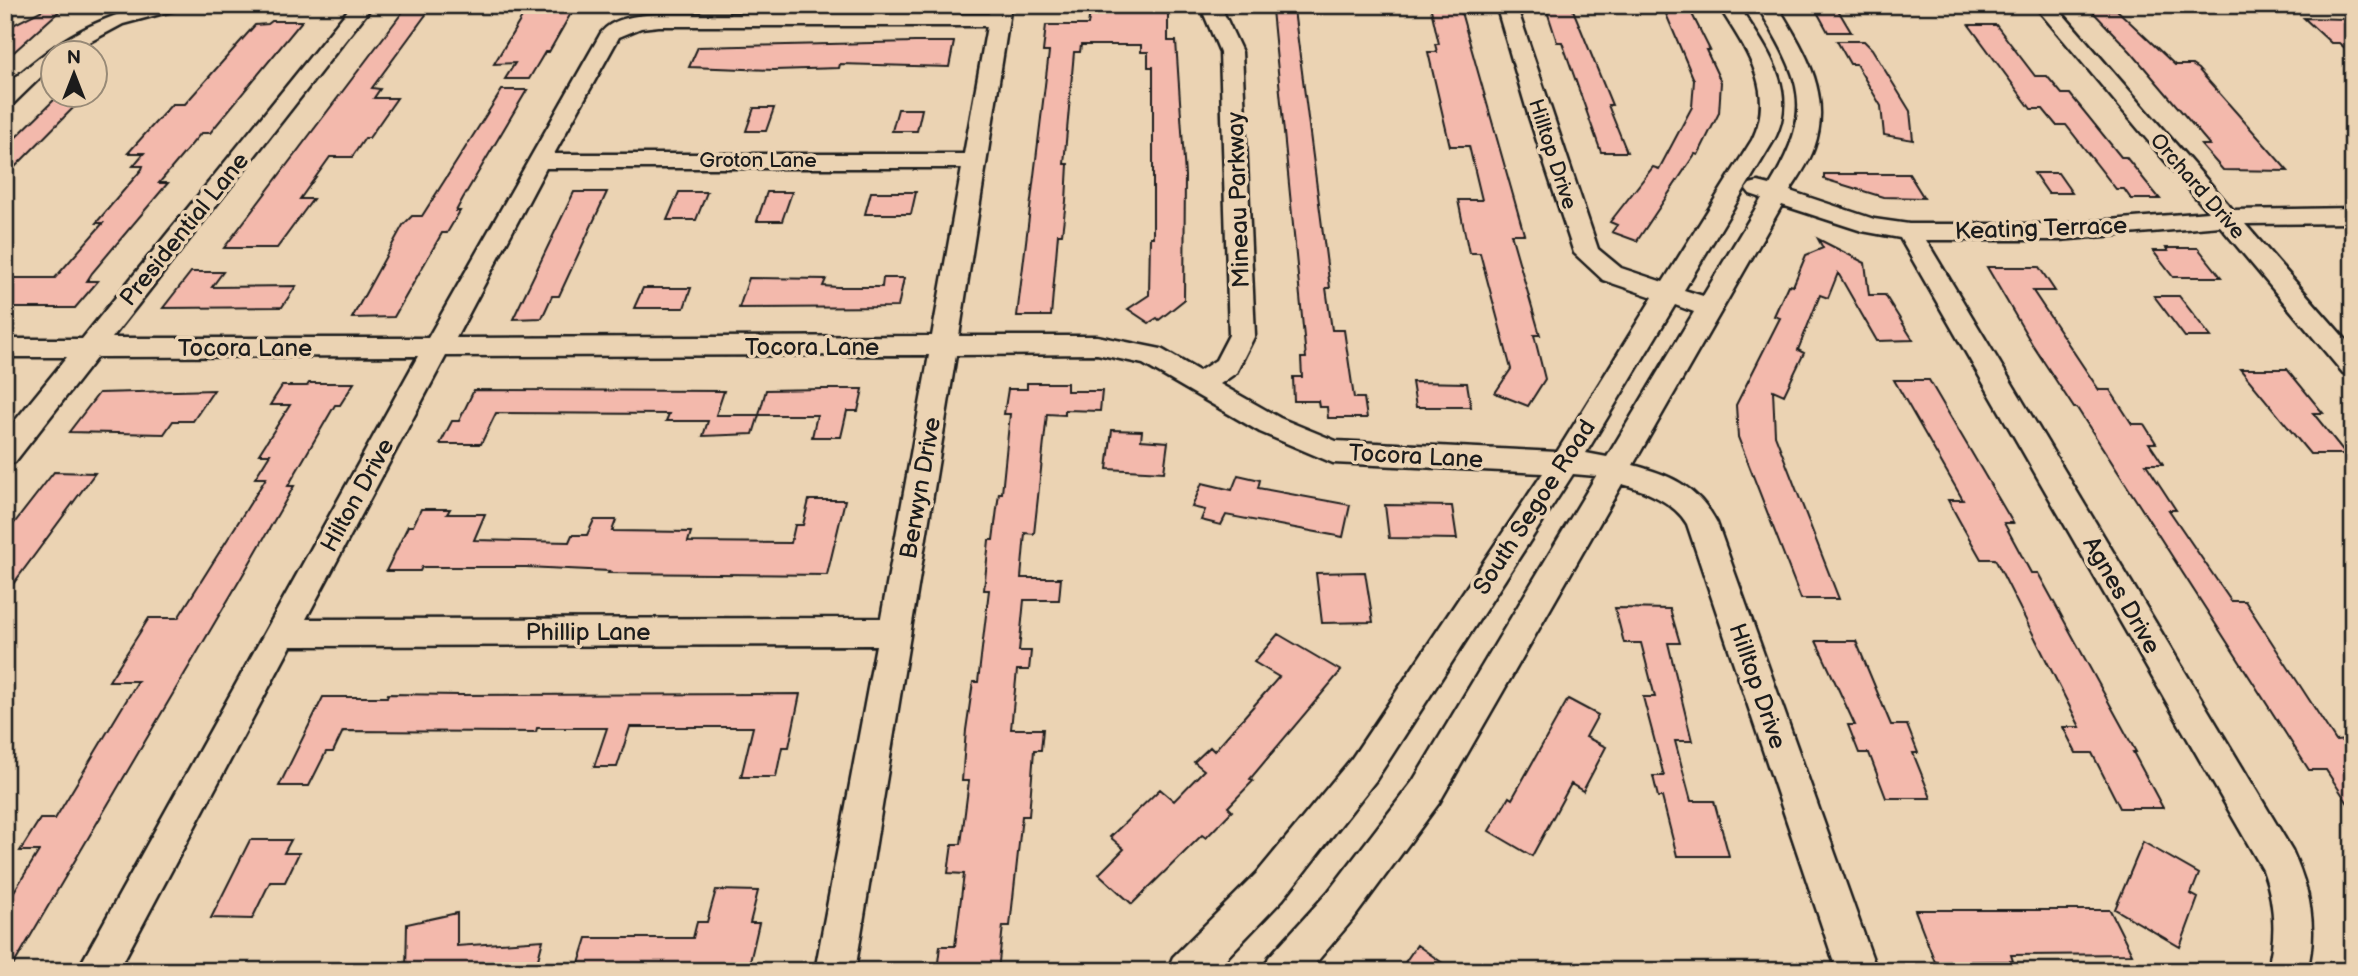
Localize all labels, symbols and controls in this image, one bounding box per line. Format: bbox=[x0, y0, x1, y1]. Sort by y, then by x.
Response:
north arrow bbox=[38, 38, 108, 108]
text: N bbox=[67, 47, 81, 70]
street label: Hilltop Drive bbox=[1523, 96, 1582, 213]
street label: Mineau Parkway bbox=[1221, 111, 1256, 288]
street label: Orchard Drive bbox=[2145, 128, 2250, 244]
street label: Presidential Lane bbox=[114, 147, 255, 312]
street label: Groton Lane bbox=[699, 148, 817, 173]
street label: Keating Terrace bbox=[1954, 211, 2128, 246]
street label: Tocora Lane bbox=[745, 333, 879, 362]
street label: Tocora Lane bbox=[178, 334, 312, 363]
street label: South Segoe Road bbox=[1467, 414, 1602, 600]
street label: Berwyn Drive bbox=[894, 415, 947, 561]
street label: Hilton Drive bbox=[314, 433, 400, 557]
street label: Tocora Lane bbox=[1348, 438, 1484, 475]
street label: Agnes Drive bbox=[2076, 531, 2167, 659]
street label: Phillip Lane bbox=[525, 618, 651, 647]
street label: Hilltop Drive bbox=[1722, 620, 1793, 753]

